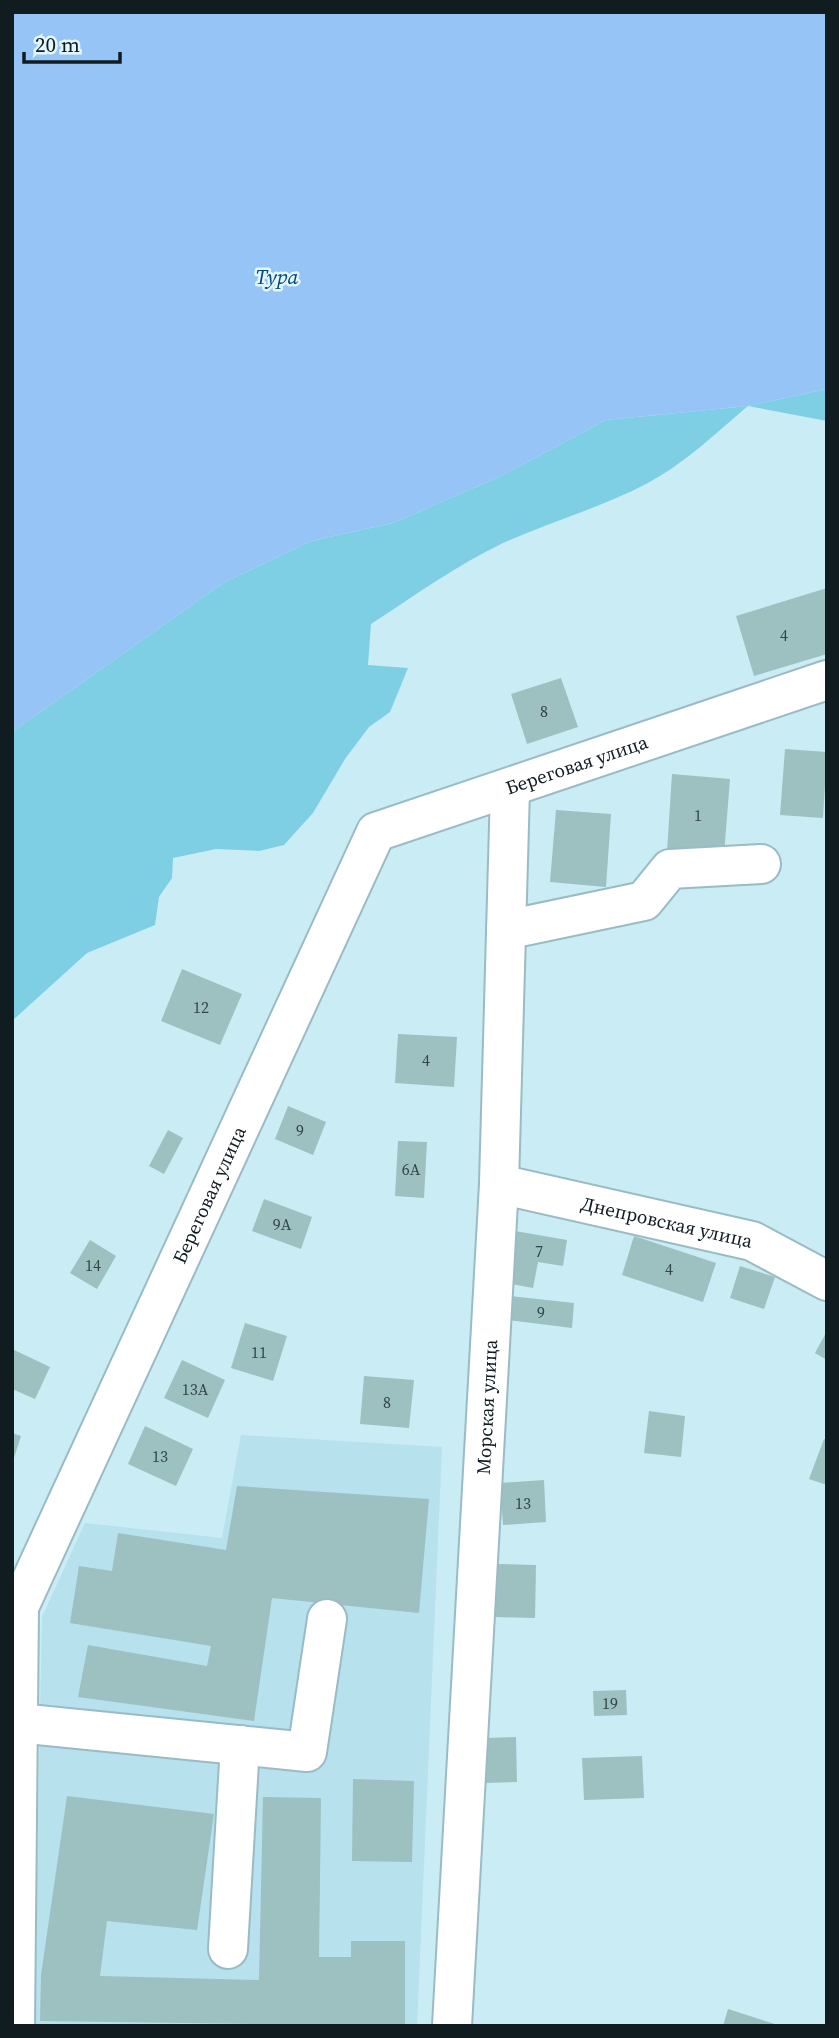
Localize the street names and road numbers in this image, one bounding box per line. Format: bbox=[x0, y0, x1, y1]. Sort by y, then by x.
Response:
street label: Береговая улица bbox=[502, 728, 651, 800]
street label: Береговая улица bbox=[166, 1121, 252, 1268]
street label: Днепровская улица bbox=[579, 1190, 755, 1254]
street label: Морская улица bbox=[470, 1338, 503, 1475]

